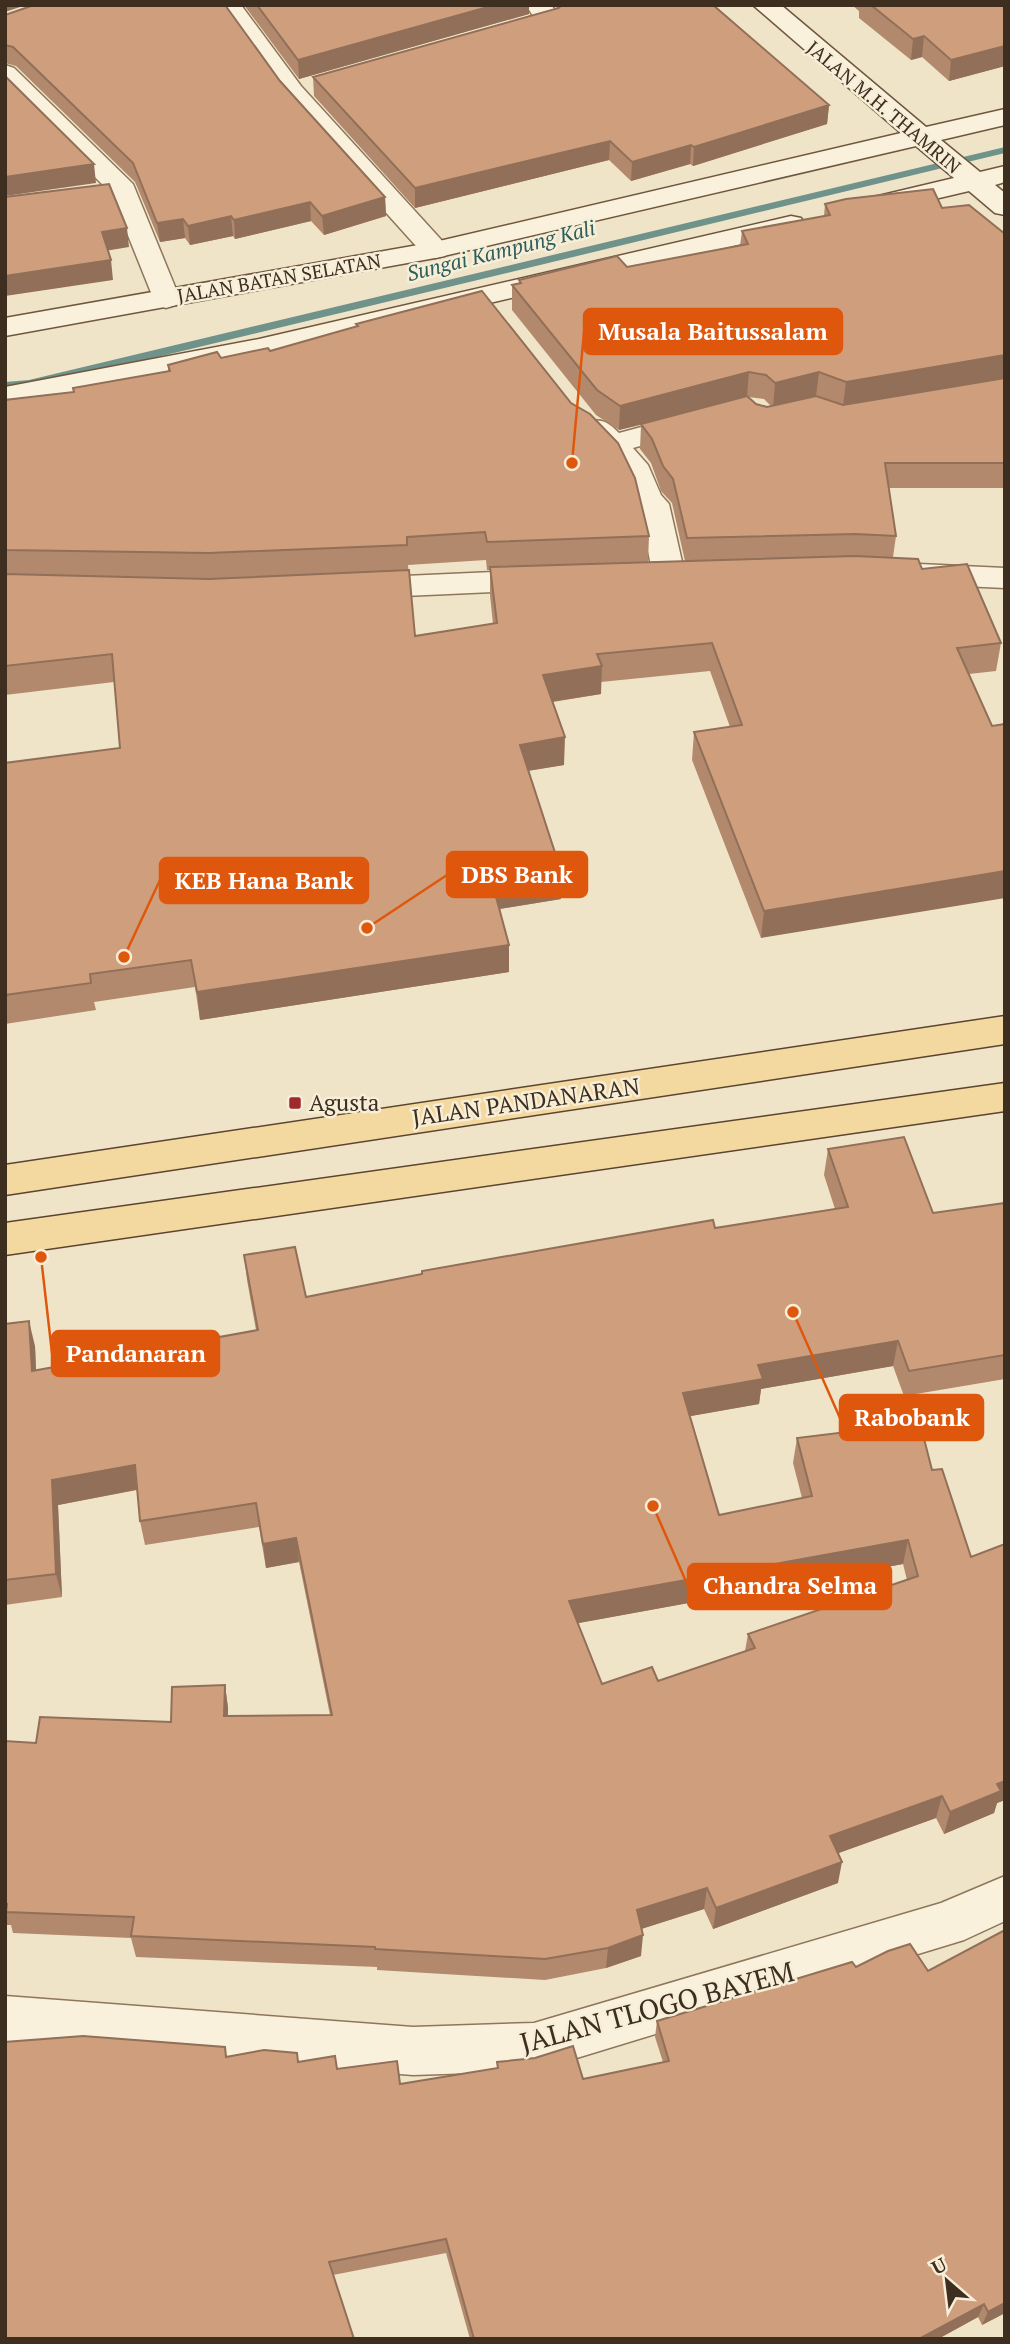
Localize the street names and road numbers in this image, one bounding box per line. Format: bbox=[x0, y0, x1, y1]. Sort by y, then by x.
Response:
street label: JALAN M.H. THAMRIN bbox=[802, 35, 967, 179]
street label: JALAN BATAN SELATAN bbox=[175, 247, 383, 308]
street label: JALAN PANDANARAN bbox=[410, 1070, 642, 1133]
street label: JALAN TLOGO BAYEM bbox=[516, 1952, 798, 2061]

